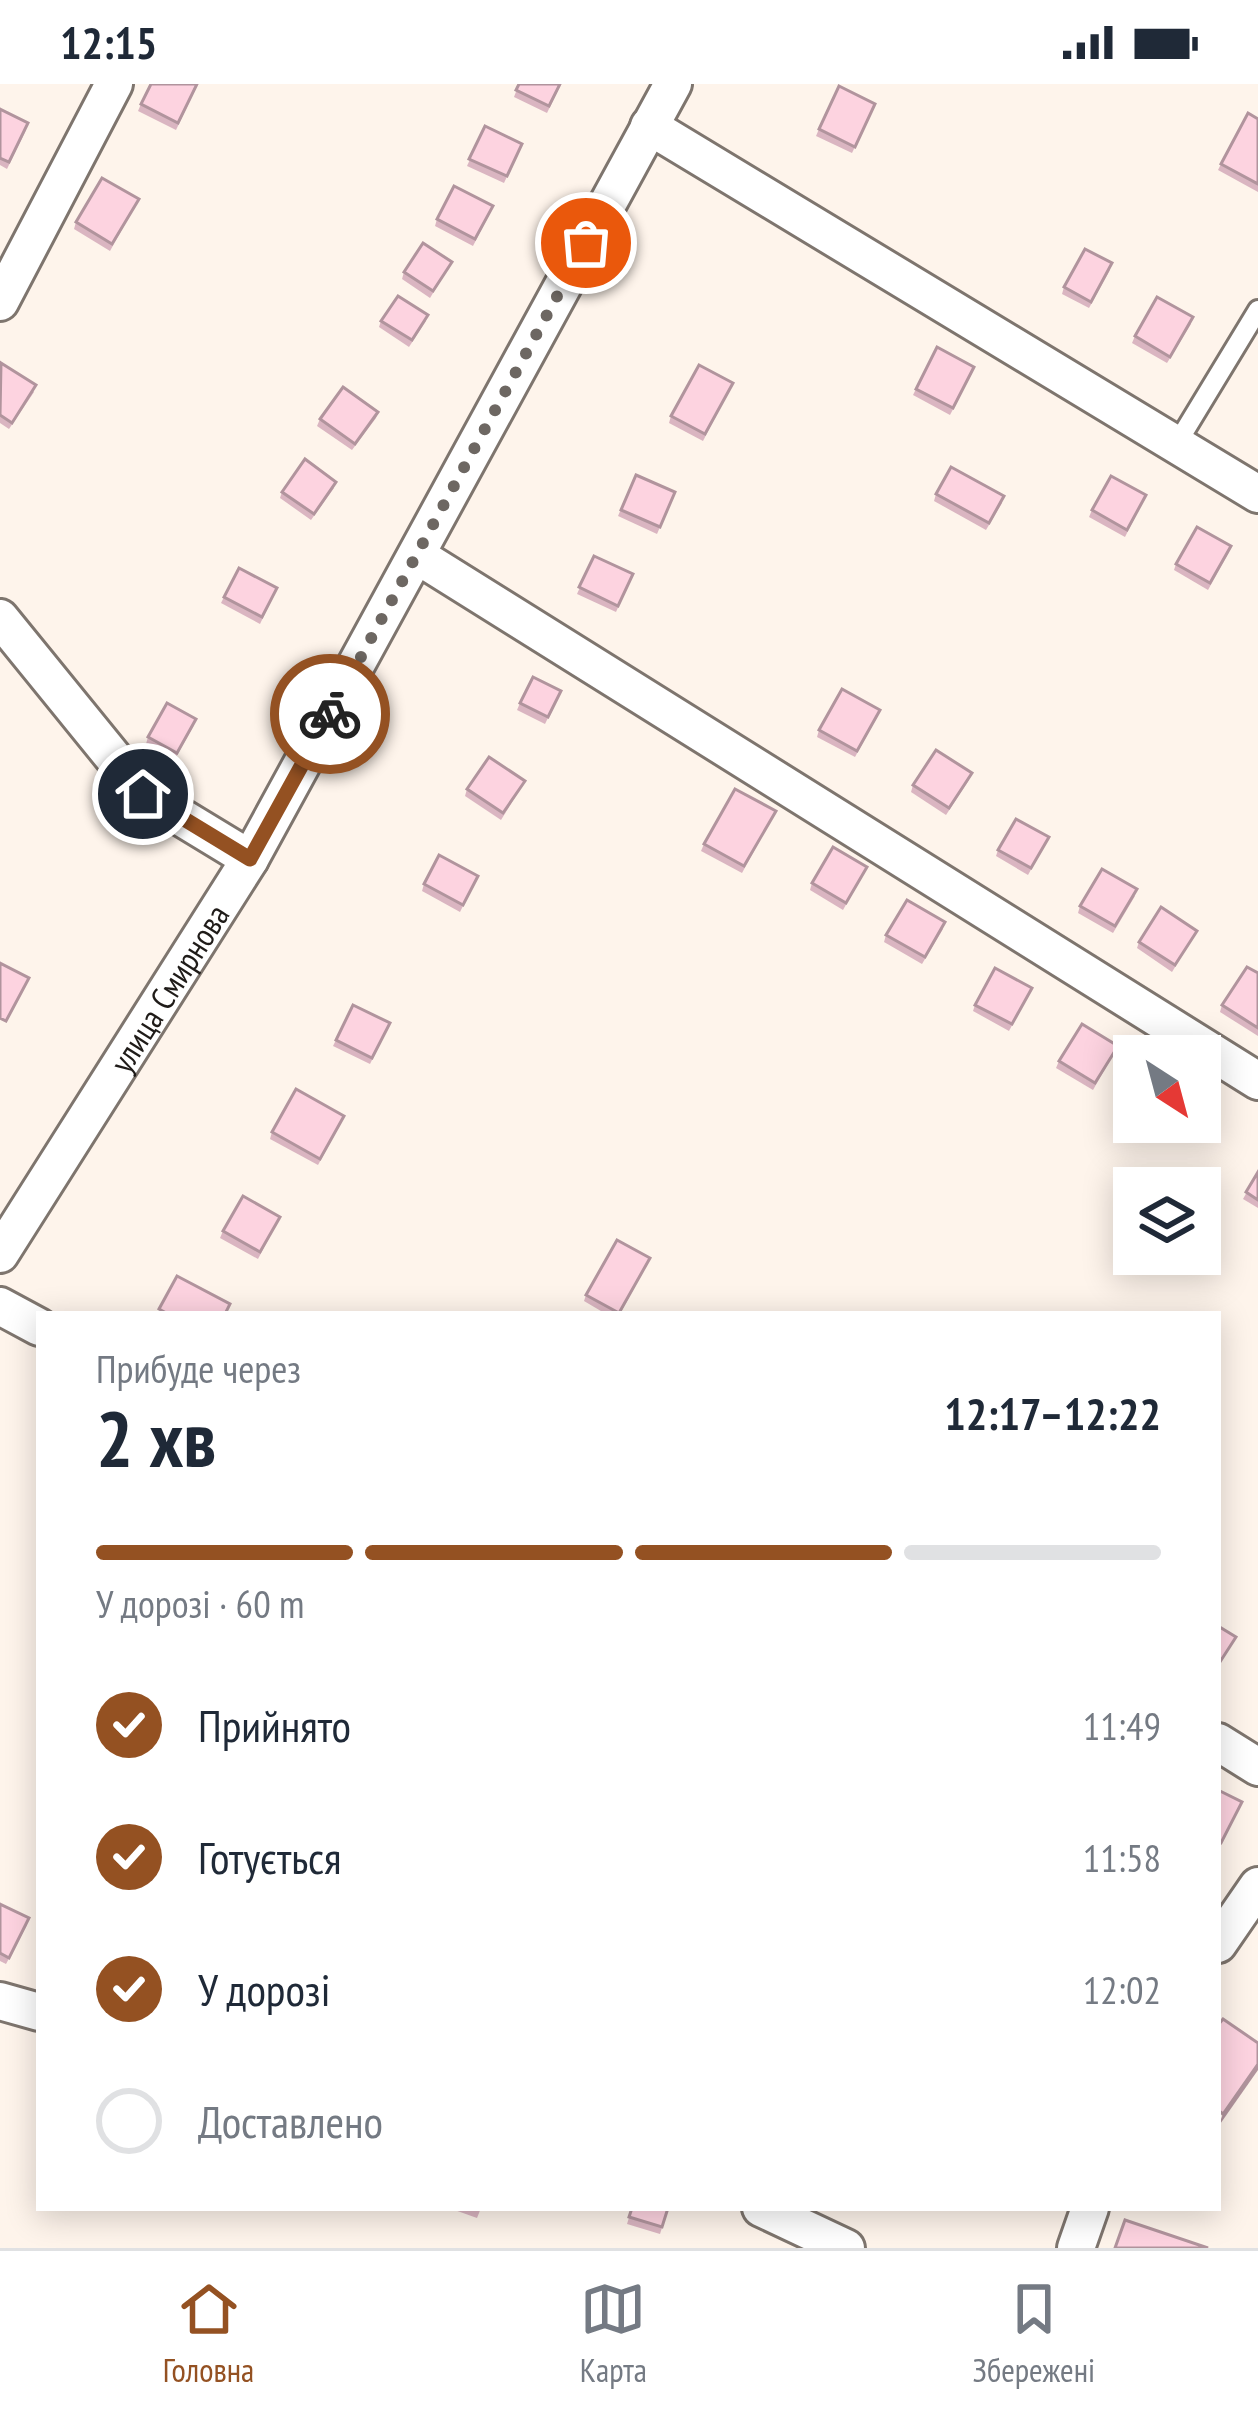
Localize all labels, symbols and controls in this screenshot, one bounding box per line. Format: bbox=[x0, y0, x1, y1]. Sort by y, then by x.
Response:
text: 12:15 bbox=[60, 13, 157, 71]
pin bbox=[535, 192, 637, 294]
icon: bag bbox=[553, 210, 619, 276]
courier bbox=[270, 654, 390, 774]
icon: bike bbox=[297, 681, 363, 747]
pin bbox=[92, 743, 194, 845]
icon: home bbox=[110, 761, 176, 827]
street label: улица Смирнова bbox=[99, 896, 238, 1080]
north arrow bbox=[1113, 1035, 1221, 1143]
map controls bbox=[1113, 1035, 1221, 1275]
button: layers bbox=[1113, 1167, 1221, 1275]
text: Прибуде через bbox=[96, 1343, 301, 1394]
text: 12:17–12:22 bbox=[944, 1384, 1161, 1442]
text: 2 хв bbox=[96, 1388, 216, 1489]
text: У дорозі · 60 m bbox=[96, 1578, 304, 1629]
icon: check bbox=[96, 1692, 162, 1758]
text: Прийнято bbox=[198, 1696, 351, 1754]
text: 11:49 bbox=[1083, 1700, 1161, 1751]
icon: check bbox=[96, 1824, 162, 1890]
text: Готується bbox=[198, 1828, 341, 1886]
text: 11:58 bbox=[1083, 1832, 1161, 1883]
icon: check bbox=[96, 1956, 162, 2022]
text: У дорозі bbox=[198, 1960, 330, 2018]
text: 12:02 bbox=[1083, 1964, 1161, 2015]
text: Доставлено bbox=[198, 2092, 383, 2150]
tab: Головна bbox=[163, 2276, 254, 2391]
tab: Карта bbox=[580, 2276, 647, 2391]
tab: Збережені bbox=[973, 2276, 1095, 2391]

